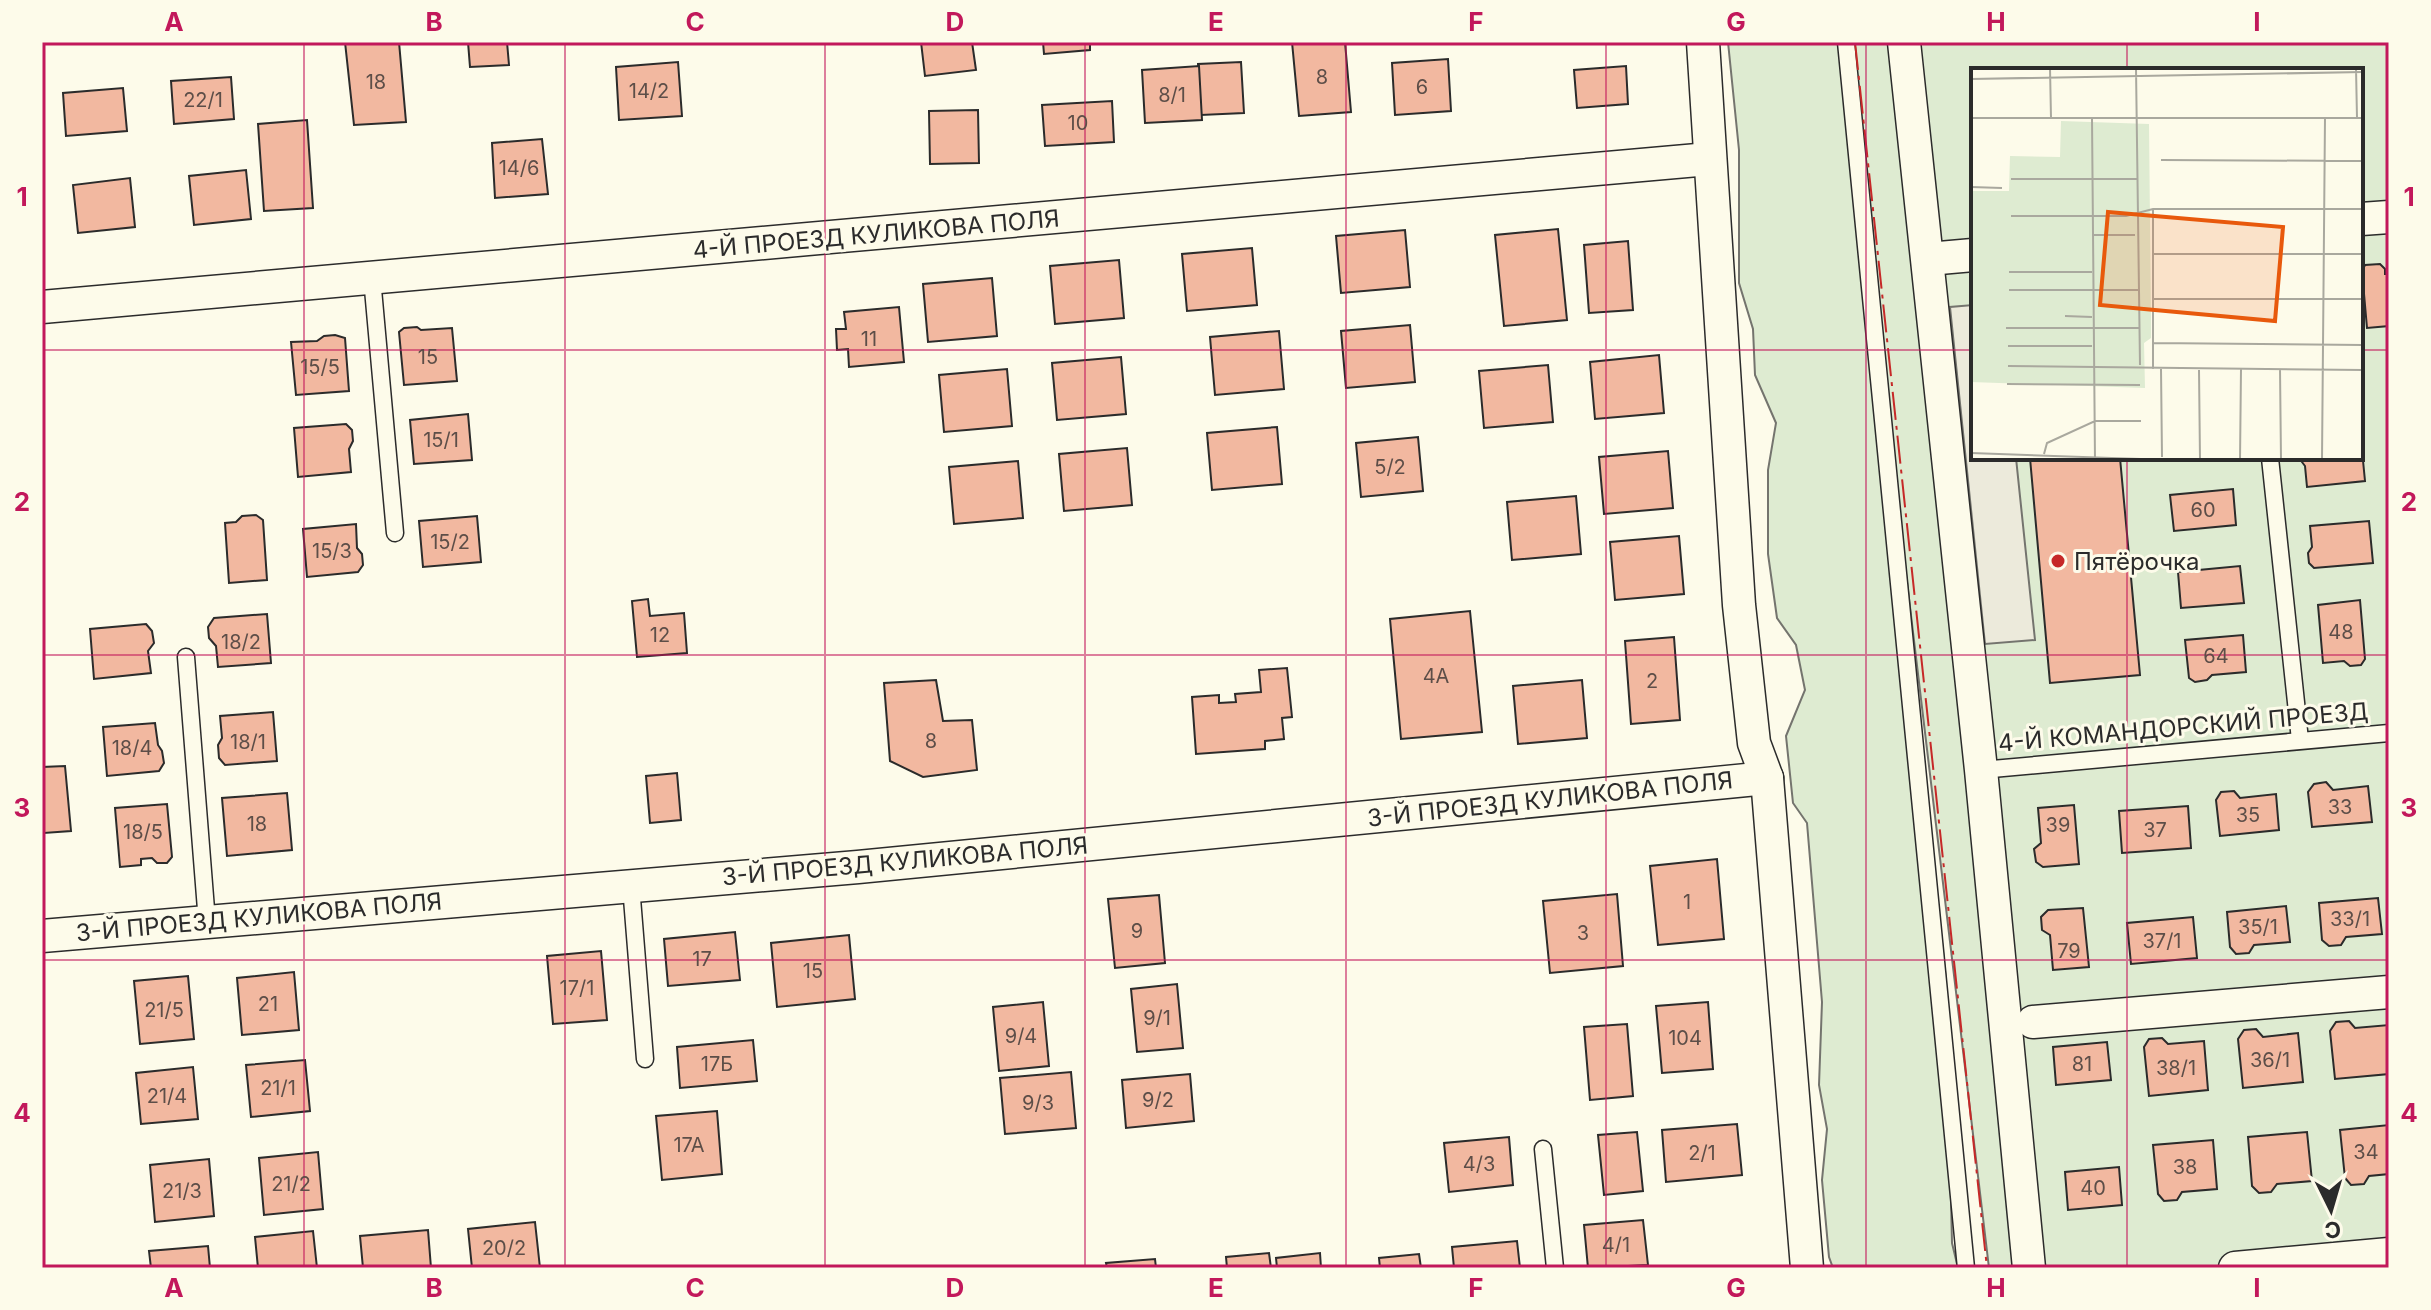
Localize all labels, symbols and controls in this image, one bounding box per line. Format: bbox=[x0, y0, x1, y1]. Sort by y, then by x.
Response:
text: A bbox=[164, 6, 184, 37]
text: B bbox=[425, 6, 443, 37]
text: C bbox=[685, 6, 705, 37]
text: D bbox=[946, 6, 964, 37]
text: E bbox=[1208, 6, 1224, 37]
text: F bbox=[1468, 6, 1484, 37]
text: G bbox=[1726, 6, 1746, 37]
text: H bbox=[1986, 6, 2006, 37]
text: I bbox=[2253, 6, 2261, 37]
house number: 8 bbox=[1316, 65, 1328, 89]
inset map bbox=[1971, 68, 2363, 460]
house number: 18 bbox=[366, 70, 386, 94]
house number: 6 bbox=[1416, 75, 1428, 99]
house number: 14/2 bbox=[629, 79, 669, 103]
house number: 8/1 bbox=[1158, 83, 1186, 107]
house number: 22/1 bbox=[183, 88, 223, 112]
house number: 10 bbox=[1068, 111, 1088, 135]
house number: 14/6 bbox=[499, 156, 539, 180]
text: 1 bbox=[16, 181, 28, 212]
text: 1 bbox=[2403, 181, 2415, 212]
street label: 4-Й ПРОЕЗД КУЛИКОВА ПОЛЯ bbox=[691, 203, 1061, 264]
house number: 11 bbox=[861, 327, 877, 351]
house number: 15 bbox=[418, 345, 438, 369]
house number: 15/5 bbox=[300, 355, 340, 379]
house number: 15/1 bbox=[423, 428, 459, 452]
house number: 5/2 bbox=[1374, 455, 1406, 479]
text: 2 bbox=[14, 486, 30, 517]
text: 2 bbox=[2401, 486, 2417, 517]
house number: 60 bbox=[2190, 498, 2216, 522]
house number: 15/2 bbox=[430, 530, 470, 554]
house number: 15/3 bbox=[312, 539, 352, 563]
place label: Пятёрочка bbox=[2074, 547, 2200, 576]
marker: Пятёрочка bbox=[2049, 552, 2067, 570]
house number: 48 bbox=[2328, 620, 2354, 644]
house number: 12 bbox=[650, 623, 670, 647]
house number: 18/2 bbox=[221, 630, 261, 654]
house number: 64 bbox=[2203, 644, 2229, 668]
house number: 4А bbox=[1423, 664, 1450, 688]
house number: 2 bbox=[1646, 669, 1658, 693]
street label: 4-Й КОМАНДОРСКИЙ ПРОЕЗД bbox=[1997, 695, 2369, 758]
house number: 8 bbox=[925, 729, 937, 753]
house number: 18/1 bbox=[230, 730, 266, 754]
house number: 18/4 bbox=[112, 736, 152, 760]
street label: 3-Й ПРОЕЗД КУЛИКОВА ПОЛЯ bbox=[1366, 764, 1734, 833]
text: 3 bbox=[14, 792, 30, 823]
text: 3 bbox=[2401, 792, 2417, 823]
house number: 33 bbox=[2328, 795, 2352, 819]
house number: 35 bbox=[2236, 803, 2260, 827]
house number: 18 bbox=[247, 812, 267, 836]
house number: 39 bbox=[2046, 813, 2070, 837]
house number: 37 bbox=[2143, 818, 2167, 842]
house number: 18/5 bbox=[123, 820, 163, 844]
street label: 3-Й ПРОЕЗД КУЛИКОВА ПОЛЯ bbox=[721, 830, 1089, 891]
street label: 3-Й ПРОЕЗД КУЛИКОВА ПОЛЯ bbox=[75, 886, 443, 947]
house number: 1 bbox=[1683, 890, 1691, 914]
house number: 33/1 bbox=[2330, 907, 2370, 931]
house number: 35/1 bbox=[2238, 915, 2278, 939]
house number: 9 bbox=[1131, 919, 1143, 943]
house number: 3 bbox=[1577, 921, 1589, 945]
house number: 37/1 bbox=[2142, 929, 2182, 953]
house number: 79 bbox=[2057, 939, 2081, 963]
house number: 17 bbox=[692, 947, 712, 971]
house number: 15 bbox=[803, 959, 823, 983]
house number: 17/1 bbox=[560, 976, 594, 1000]
house number: 21 bbox=[258, 992, 278, 1016]
house number: 21/5 bbox=[144, 998, 184, 1022]
house number: 9/1 bbox=[1143, 1006, 1171, 1030]
house number: 9/4 bbox=[1005, 1024, 1037, 1048]
house number: 104 bbox=[1668, 1026, 1702, 1050]
house number: 36/1 bbox=[2250, 1048, 2290, 1072]
house number: 17Б bbox=[701, 1052, 733, 1076]
house number: 81 bbox=[2072, 1052, 2092, 1076]
house number: 38/1 bbox=[2156, 1056, 2196, 1080]
house number: 21/1 bbox=[260, 1076, 296, 1100]
house number: 21/4 bbox=[147, 1084, 187, 1108]
house number: 9/2 bbox=[1142, 1088, 1174, 1112]
house number: 9/3 bbox=[1022, 1091, 1054, 1115]
text: 4 bbox=[13, 1097, 31, 1128]
text: 4 bbox=[2400, 1097, 2418, 1128]
house number: 17А bbox=[673, 1133, 705, 1157]
house number: 34 bbox=[2353, 1140, 2379, 1164]
house number: 2/1 bbox=[1688, 1141, 1716, 1165]
house number: 4/3 bbox=[1463, 1152, 1495, 1176]
house number: 38 bbox=[2173, 1155, 2197, 1179]
north arrow bbox=[2291, 1170, 2371, 1250]
house number: 21/2 bbox=[271, 1172, 311, 1196]
house number: 40 bbox=[2080, 1176, 2106, 1200]
house number: 21/3 bbox=[162, 1179, 202, 1203]
text: С bbox=[2324, 1216, 2342, 1244]
house number: 4/1 bbox=[1602, 1233, 1630, 1257]
house number: 20/2 bbox=[482, 1236, 526, 1260]
text: A bbox=[164, 1272, 184, 1303]
text: B bbox=[425, 1272, 443, 1303]
text: C bbox=[685, 1272, 705, 1303]
text: D bbox=[946, 1272, 964, 1303]
text: E bbox=[1208, 1272, 1224, 1303]
text: F bbox=[1468, 1272, 1484, 1303]
text: G bbox=[1726, 1272, 1746, 1303]
text: H bbox=[1986, 1272, 2006, 1303]
text: I bbox=[2253, 1272, 2261, 1303]

